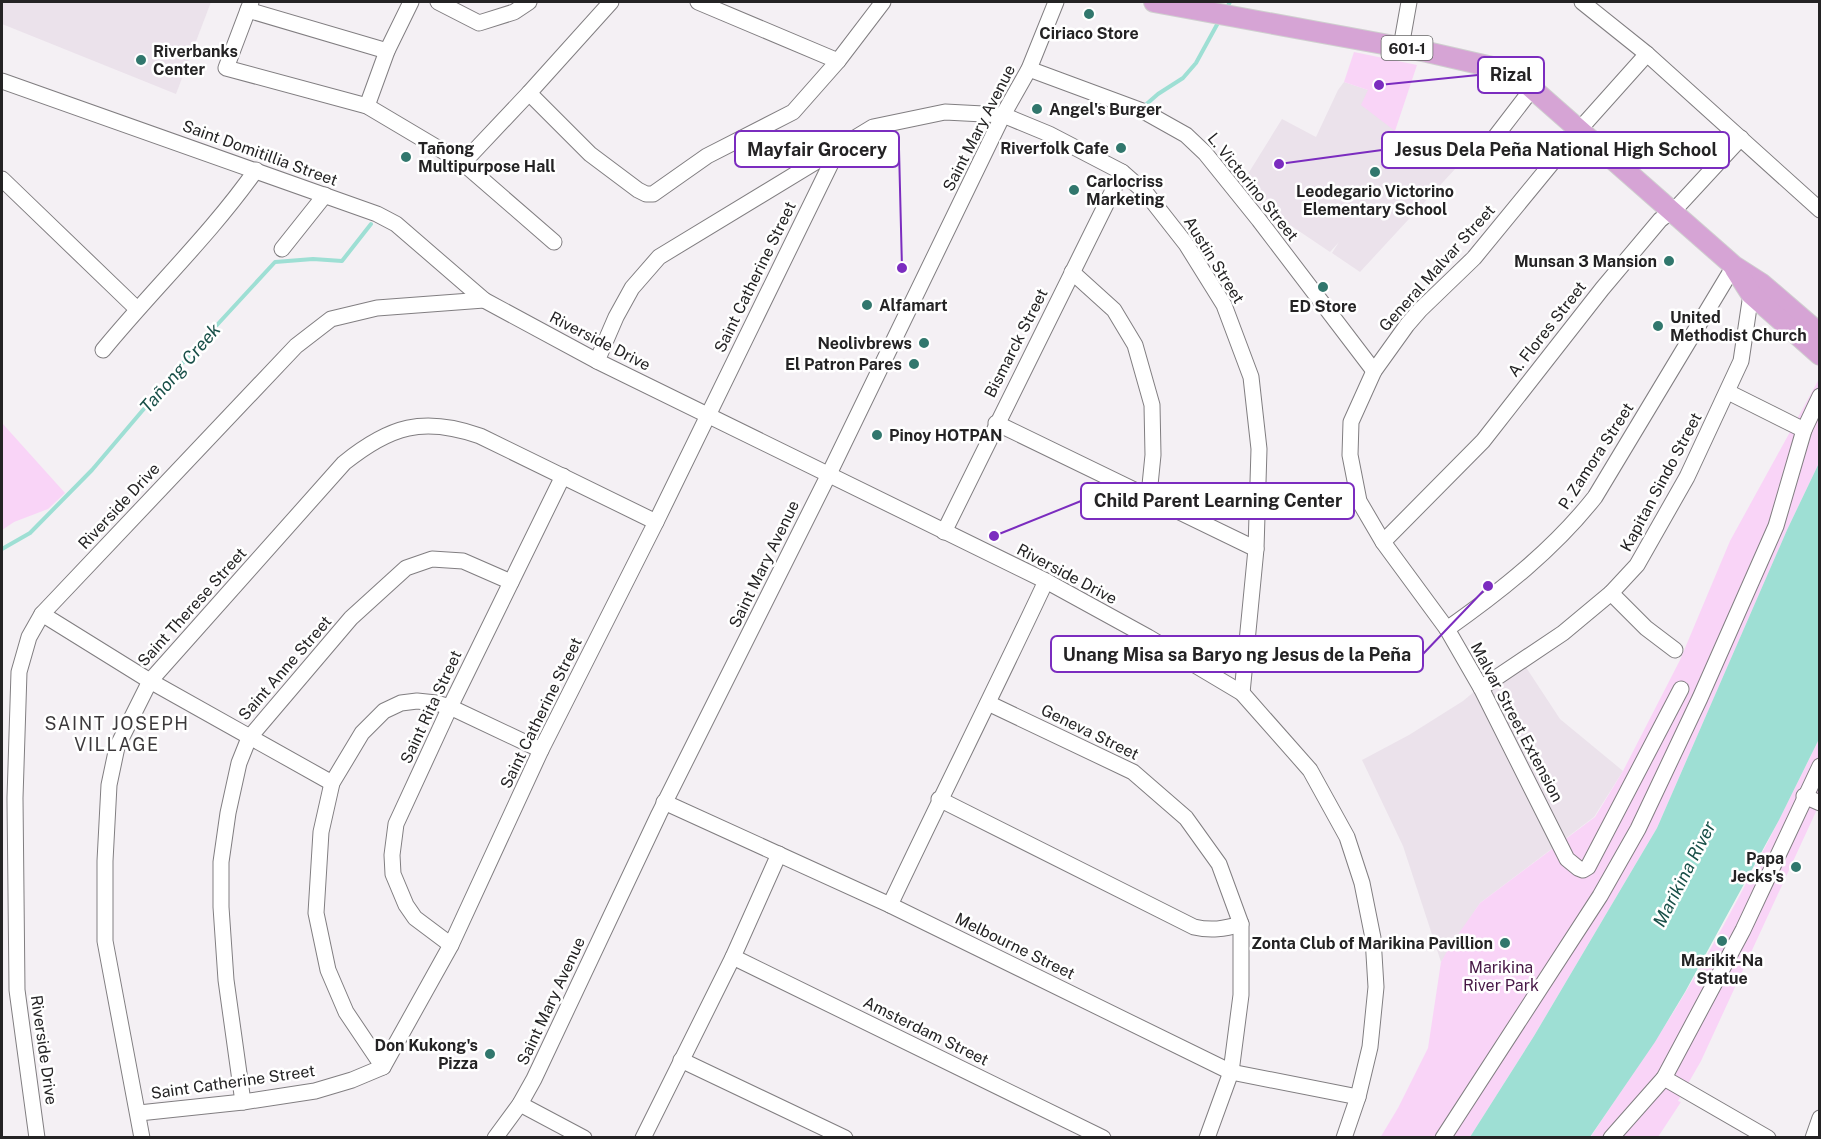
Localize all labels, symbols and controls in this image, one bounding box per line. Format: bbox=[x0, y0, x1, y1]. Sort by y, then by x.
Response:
marker: Ciriaco Store bbox=[1082, 7, 1096, 21]
place label: Ciriaco Store bbox=[1039, 24, 1139, 43]
road number: 601-1 bbox=[1382, 36, 1432, 60]
place label: Riverbanks Center bbox=[153, 42, 238, 79]
marker: Riverbanks Center bbox=[134, 53, 148, 67]
callout: Rizal bbox=[1478, 57, 1544, 93]
street label: Saint Mary Avenue bbox=[939, 62, 1019, 194]
text: Rizal bbox=[1490, 64, 1532, 85]
place label: Angel's Burger bbox=[1049, 100, 1162, 119]
marker: Angel's Burger bbox=[1030, 102, 1044, 116]
street label: Saint Domitillia Street bbox=[180, 116, 340, 190]
street label: L. Victorino Street bbox=[1204, 129, 1302, 245]
callout: Mayfair Grocery bbox=[735, 131, 899, 167]
callout: Jesus Dela Peña National High School bbox=[1382, 132, 1729, 168]
place label: Tañong Multipurpose Hall bbox=[418, 139, 556, 176]
text: Mayfair Grocery bbox=[747, 139, 887, 160]
place label: Riverfolk Cafe bbox=[1000, 139, 1109, 158]
text: Jesus Dela Peña National High School bbox=[1395, 139, 1717, 160]
marker: Riverfolk Cafe bbox=[1114, 141, 1128, 155]
marker: Tañong Multipurpose Hall bbox=[399, 150, 413, 164]
marker: Leodegario Victorino Elementary School bbox=[1368, 165, 1382, 179]
place label: Carlocriss Marketing bbox=[1086, 172, 1165, 209]
place label: Leodegario Victorino Elementary School bbox=[1296, 182, 1454, 219]
marker: Carlocriss Marketing bbox=[1067, 183, 1081, 197]
street label: Saint Catherine Street bbox=[710, 198, 800, 356]
street label: General Malvar Street bbox=[1375, 201, 1499, 335]
street label: Austin Street bbox=[1180, 213, 1248, 307]
place label: Munsan 3 Mansion bbox=[1514, 252, 1657, 271]
marker: Munsan 3 Mansion bbox=[1662, 254, 1676, 268]
street label: A. Flores Street bbox=[1504, 278, 1590, 380]
marker: ED Store bbox=[1316, 280, 1330, 294]
street label: Bismarck Street bbox=[980, 285, 1052, 401]
place label: Alfamart bbox=[879, 296, 948, 315]
place label: ED Store bbox=[1289, 297, 1357, 316]
marker: Alfamart bbox=[860, 298, 874, 312]
street label: Riverside Drive bbox=[546, 307, 654, 375]
place label: United Methodist Church bbox=[1670, 308, 1807, 345]
water label: Tañong Creek bbox=[135, 319, 225, 417]
marker: United Methodist Church bbox=[1651, 319, 1665, 333]
place label: Neolivbrews bbox=[817, 334, 912, 353]
marker: Neolivbrews bbox=[917, 336, 931, 350]
place label: El Patron Pares bbox=[785, 355, 902, 374]
marker: El Patron Pares bbox=[907, 357, 921, 371]
street label: P. Zamora Street bbox=[1554, 399, 1638, 513]
street label: Kapitan Sindo Street bbox=[1616, 409, 1706, 555]
place label: Pinoy HOTPAN bbox=[889, 426, 1003, 445]
marker: Pinoy HOTPAN bbox=[870, 428, 884, 442]
street label: Riverside Drive bbox=[74, 459, 164, 553]
callout: Child Parent Learning Center bbox=[1081, 483, 1354, 519]
text: Child Parent Learning Center bbox=[1094, 490, 1343, 511]
street label: Saint Mary Avenue bbox=[725, 497, 803, 631]
street label: Riverside Drive bbox=[1014, 540, 1120, 608]
street label: Saint Therese Street bbox=[134, 544, 250, 670]
street label: Saint Anne Street bbox=[235, 612, 335, 724]
street label: Saint Catherine Street bbox=[496, 634, 586, 792]
callout: Unang Misa sa Baryo ng Jesus de la Peña bbox=[1051, 636, 1423, 672]
street label: Malvar Street Extension bbox=[1467, 639, 1567, 805]
text: Unang Misa sa Baryo ng Jesus de la Peña bbox=[1063, 644, 1411, 665]
street label: Saint Rita Street bbox=[396, 647, 466, 767]
street label: Geneva Street bbox=[1038, 700, 1142, 764]
district label: SAINT JOSEPH VILLAGE bbox=[45, 713, 189, 755]
water label: Marikina River bbox=[1648, 818, 1720, 930]
place label: Papa Jecks's bbox=[1731, 849, 1784, 886]
marker: Papa Jecks's bbox=[1789, 860, 1803, 874]
street label: Melbourne Street bbox=[952, 909, 1078, 983]
street label: Saint Mary Avenue bbox=[513, 934, 589, 1068]
place label: Zonta Club of Marikina Pavillion bbox=[1251, 934, 1493, 953]
marker: Marikit-Na Statue bbox=[1715, 934, 1729, 948]
marker: Zonta Club of Marikina Pavillion bbox=[1498, 936, 1512, 950]
place label: Marikit-Na Statue bbox=[1681, 951, 1763, 988]
park label: Marikina River Park bbox=[1463, 958, 1539, 995]
street label: Amsterdam Street bbox=[860, 992, 992, 1070]
street label: Riverside Drive bbox=[27, 994, 61, 1106]
place label: Don Kukong's Pizza bbox=[374, 1036, 478, 1073]
marker: Don Kukong's Pizza bbox=[483, 1047, 497, 1061]
street label: Saint Catherine Street bbox=[150, 1061, 316, 1103]

